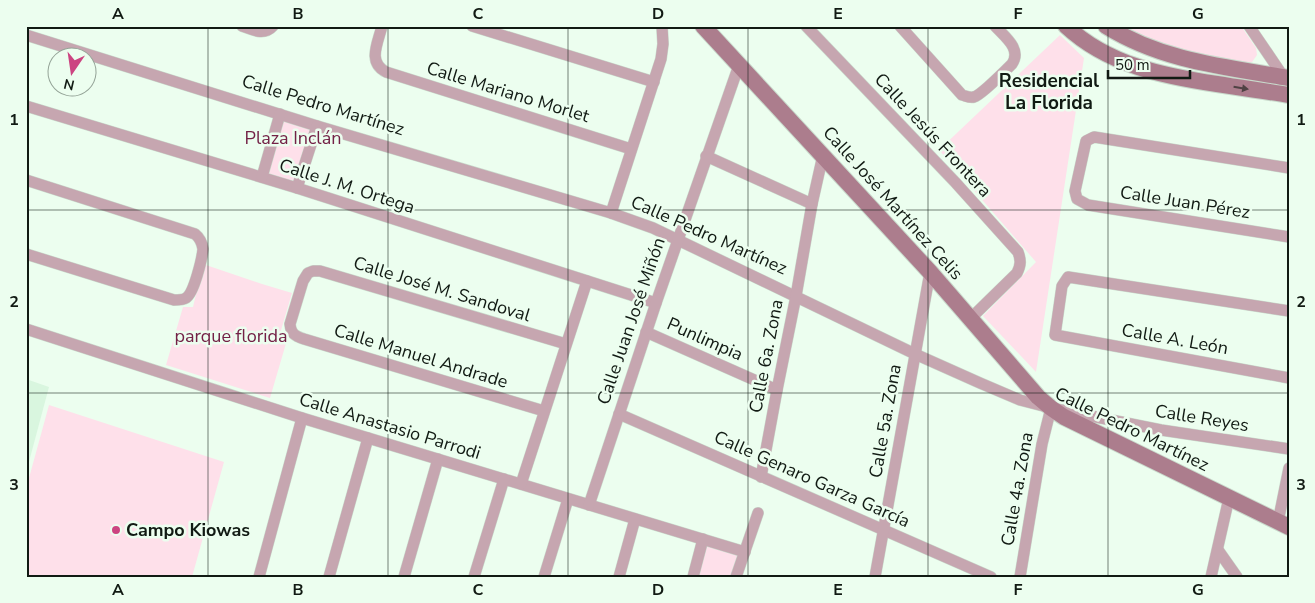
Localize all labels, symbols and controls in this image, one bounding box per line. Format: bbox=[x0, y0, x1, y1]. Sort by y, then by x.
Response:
text: A bbox=[112, 3, 124, 25]
text: B bbox=[292, 3, 304, 25]
text: C bbox=[473, 3, 484, 25]
text: D bbox=[652, 3, 664, 25]
text: E bbox=[833, 3, 843, 25]
text: F bbox=[1014, 3, 1023, 25]
text: G bbox=[1192, 3, 1204, 25]
north arrow bbox=[48, 48, 98, 98]
scale bar bbox=[1108, 48, 1190, 80]
text: 50 m bbox=[1115, 55, 1150, 75]
street label: Calle Mariano Morlet bbox=[424, 56, 593, 128]
street label: Calle Jesús Frontera bbox=[869, 68, 997, 202]
district label: Residencial La Florida bbox=[999, 68, 1099, 116]
street label: Calle Pedro Martínez bbox=[239, 69, 407, 141]
text: N bbox=[62, 74, 76, 95]
one-way arrow bbox=[1234, 84, 1250, 92]
text: 1 bbox=[9, 109, 19, 131]
text: 1 bbox=[1296, 109, 1306, 131]
street label: Calle José Martínez Celis bbox=[817, 121, 969, 285]
park label: Plaza Inclán bbox=[245, 126, 341, 150]
street label: Calle J. M. Ortega bbox=[276, 153, 418, 219]
street label: Calle Juan Pérez bbox=[1118, 180, 1252, 224]
street label: Calle Pedro Martínez bbox=[627, 190, 791, 280]
street label: Calle Juan José Miñón bbox=[591, 234, 671, 408]
street label: Calle José M. Sandoval bbox=[350, 251, 534, 328]
text: 2 bbox=[9, 291, 19, 313]
text: 2 bbox=[1296, 291, 1306, 313]
street label: Calle 6a. Zona bbox=[743, 297, 789, 415]
street label: Punlimpia bbox=[663, 312, 747, 366]
street label: Calle Manuel Andrade bbox=[331, 318, 511, 394]
street label: Calle A. León bbox=[1120, 318, 1230, 360]
park label: parque florida bbox=[174, 324, 288, 348]
street label: Calle 5a. Zona bbox=[863, 362, 907, 480]
street label: Calle Pedro Martínez bbox=[1051, 381, 1213, 477]
street label: Calle Anastasio Parrodi bbox=[296, 387, 484, 465]
street label: Calle Reyes bbox=[1153, 399, 1251, 437]
street label: Calle Genaro Garza García bbox=[710, 425, 914, 533]
street label: Calle 4a. Zona bbox=[995, 430, 1039, 548]
text: 3 bbox=[9, 474, 19, 496]
text: 3 bbox=[1296, 474, 1306, 496]
place label: Campo Kiowas bbox=[126, 518, 250, 542]
marker: Campo Kiowas bbox=[110, 524, 122, 536]
text: A bbox=[112, 579, 124, 601]
text: B bbox=[292, 579, 304, 601]
text: C bbox=[473, 579, 484, 601]
text: D bbox=[652, 579, 664, 601]
text: E bbox=[833, 579, 843, 601]
text: F bbox=[1014, 579, 1023, 601]
text: G bbox=[1192, 579, 1204, 601]

